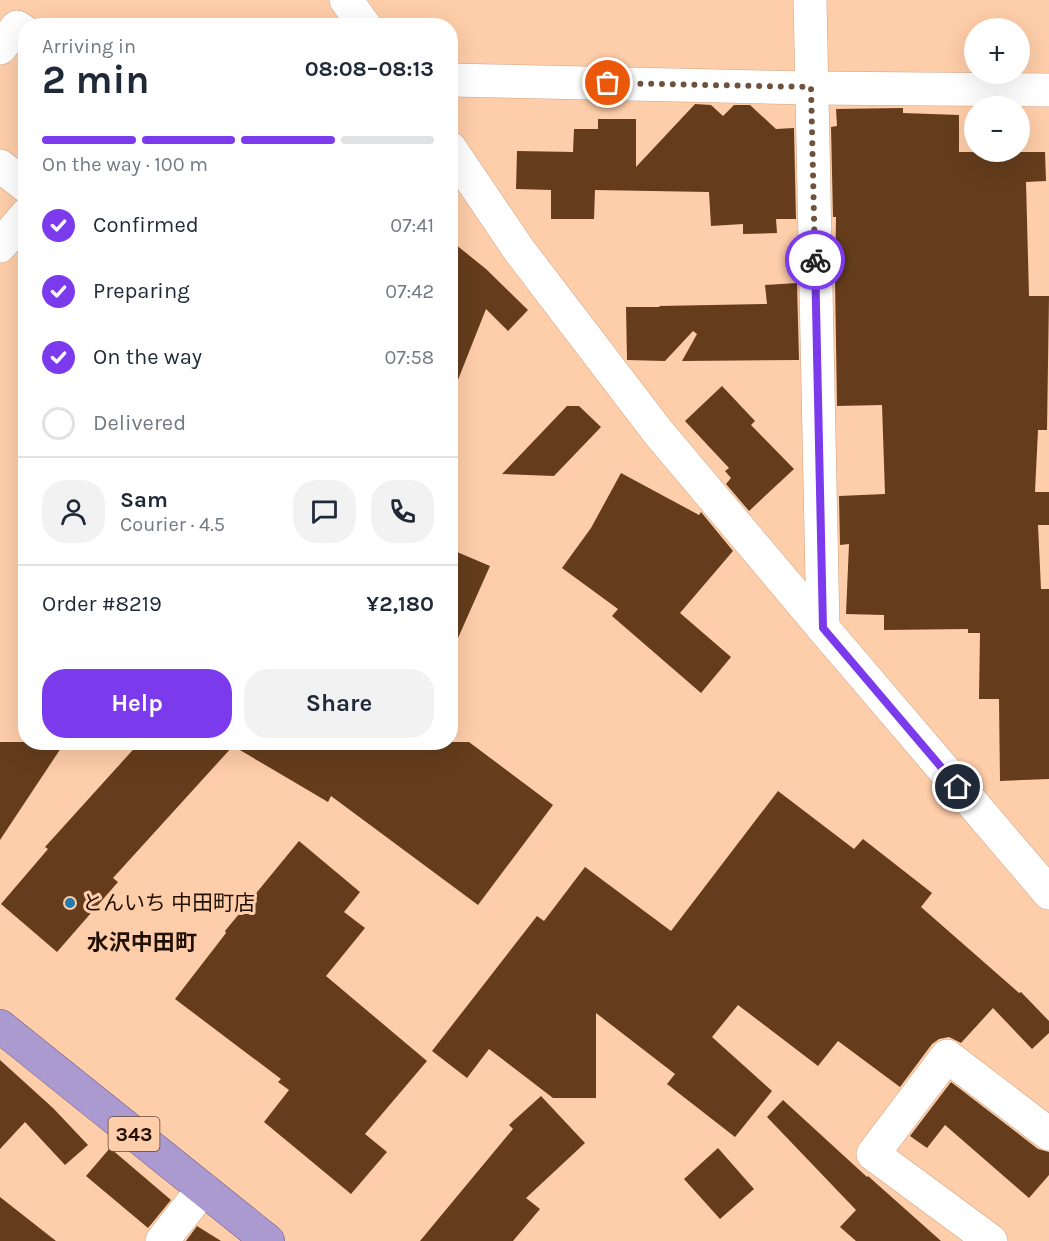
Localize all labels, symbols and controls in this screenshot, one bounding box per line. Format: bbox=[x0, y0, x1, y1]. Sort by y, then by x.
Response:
map controls bbox=[964, 18, 1030, 162]
button: + bbox=[964, 18, 1030, 84]
text: Arriving in bbox=[42, 35, 136, 58]
text: 08:08–08:13 bbox=[305, 56, 434, 82]
text: 2 min bbox=[42, 57, 150, 103]
pin bbox=[582, 57, 633, 108]
icon: bag bbox=[591, 66, 624, 99]
button: − bbox=[964, 96, 1030, 162]
text: On the way · 100 m bbox=[42, 153, 208, 176]
icon: check bbox=[42, 209, 75, 242]
text: Confirmed bbox=[93, 212, 199, 238]
text: 07:41 bbox=[390, 214, 434, 237]
courier bbox=[785, 230, 845, 290]
icon: bike bbox=[799, 244, 832, 277]
icon: check bbox=[42, 275, 75, 308]
text: Preparing bbox=[93, 278, 190, 304]
text: 07:42 bbox=[385, 280, 434, 303]
icon: check bbox=[42, 341, 75, 374]
text: On the way bbox=[93, 344, 202, 370]
text: 07:58 bbox=[385, 346, 434, 369]
text: Delivered bbox=[93, 410, 186, 436]
button: person bbox=[42, 480, 105, 543]
button: chat bbox=[293, 480, 356, 543]
button: phone bbox=[371, 480, 434, 543]
text: Sam bbox=[120, 487, 168, 513]
text: Courier · 4.5 bbox=[120, 513, 225, 536]
text: Order #8219 bbox=[42, 591, 162, 617]
text: ¥2,180 bbox=[366, 591, 434, 617]
button: Help bbox=[42, 669, 232, 738]
button: Share bbox=[244, 669, 434, 738]
pin bbox=[932, 761, 983, 812]
icon: home bbox=[941, 770, 974, 803]
place label: とんいち 中田町店 bbox=[82, 891, 255, 915]
marker: とんいち 中田町店 bbox=[63, 896, 77, 910]
district label: 水沢中田町 bbox=[87, 930, 197, 956]
road number: 343 bbox=[108, 1117, 160, 1151]

